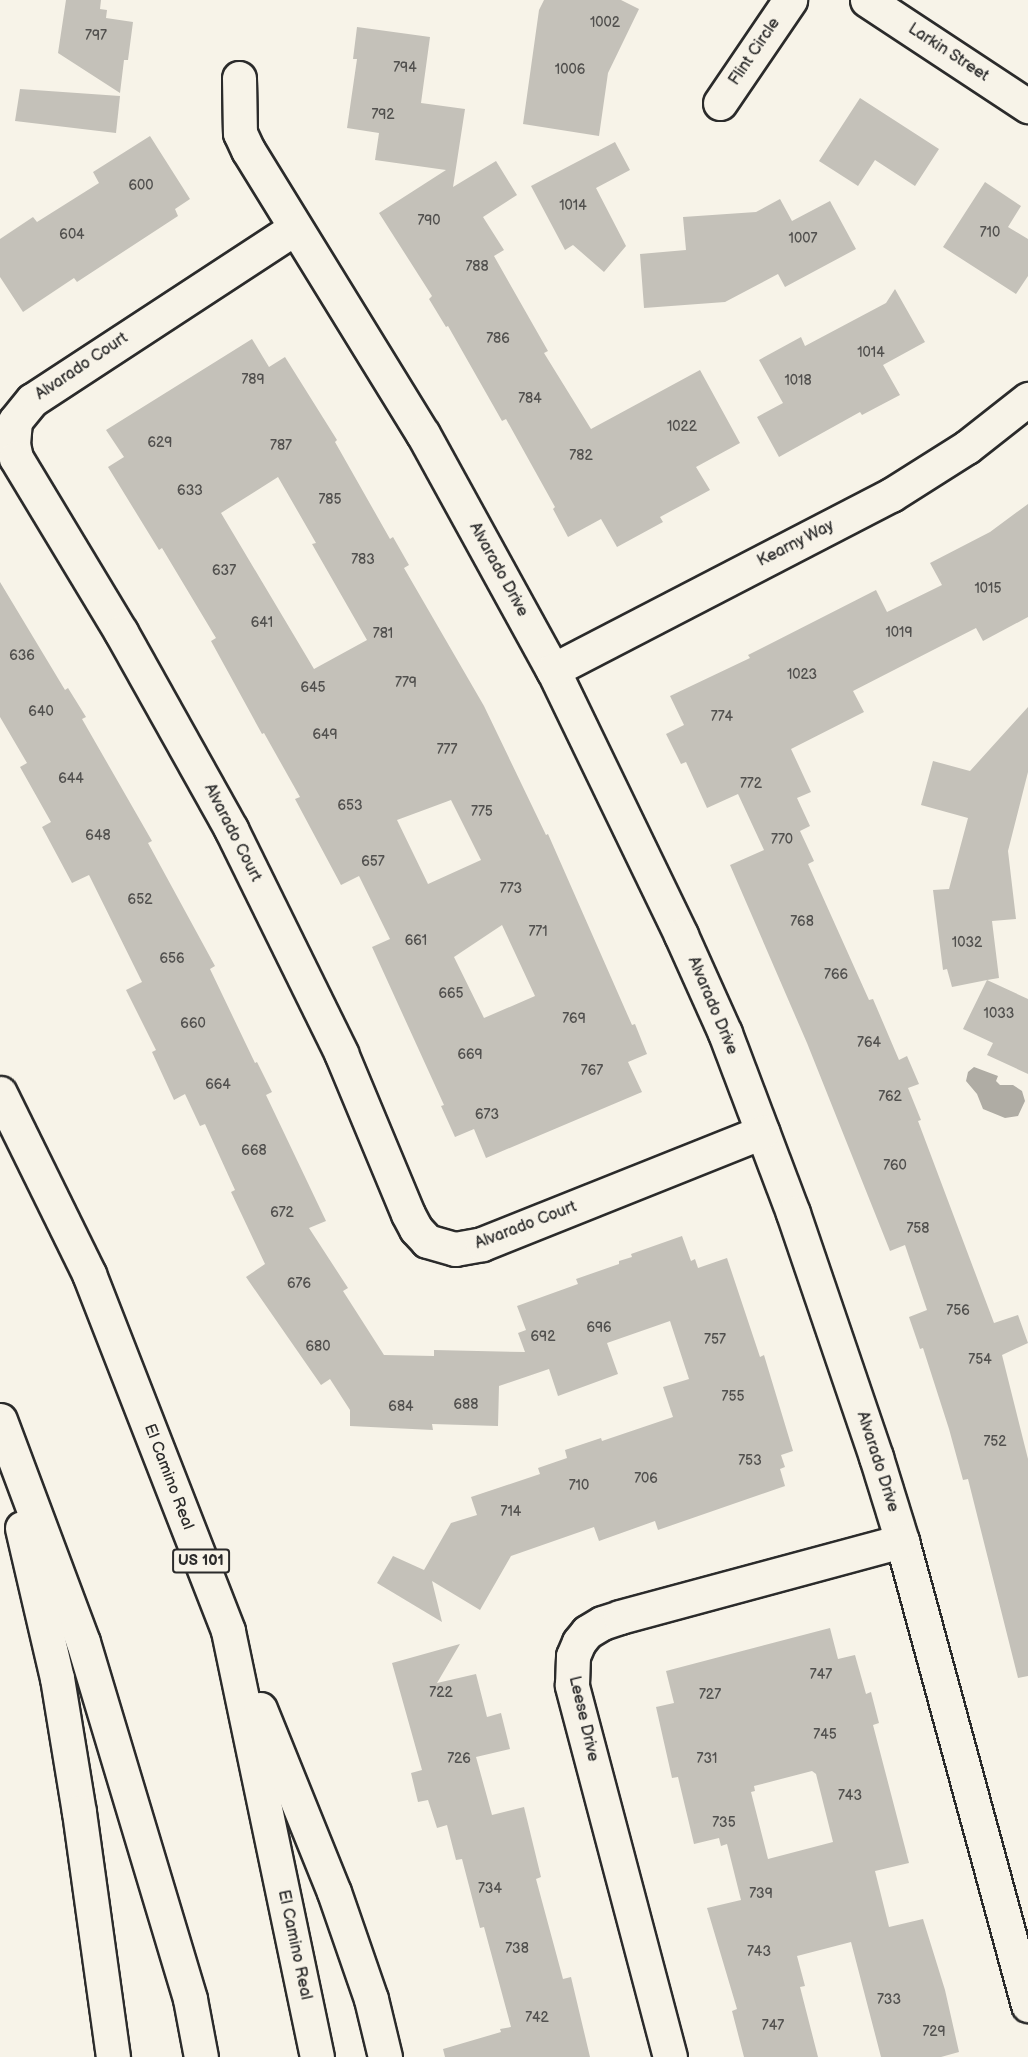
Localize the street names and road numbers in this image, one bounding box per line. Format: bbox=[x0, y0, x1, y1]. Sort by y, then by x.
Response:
street label: Flint Circle bbox=[725, 15, 785, 89]
street label: Larkin Street bbox=[904, 20, 992, 86]
street label: Alvarado Court bbox=[32, 329, 132, 405]
street label: Kearny Way bbox=[754, 516, 838, 572]
street label: Alvarado Drive bbox=[464, 520, 532, 620]
street label: Alvarado Court bbox=[199, 781, 265, 885]
street label: Alvarado Drive bbox=[683, 954, 741, 1058]
street label: Alvarado Court bbox=[473, 1198, 579, 1254]
street label: Alvarado Drive bbox=[852, 1409, 902, 1515]
street label: El Camino Real bbox=[139, 1421, 197, 1533]
road number: US 101 bbox=[171, 1549, 231, 1573]
street label: Leese Drive bbox=[564, 1674, 602, 1764]
street label: El Camino Real bbox=[273, 1888, 315, 2002]

